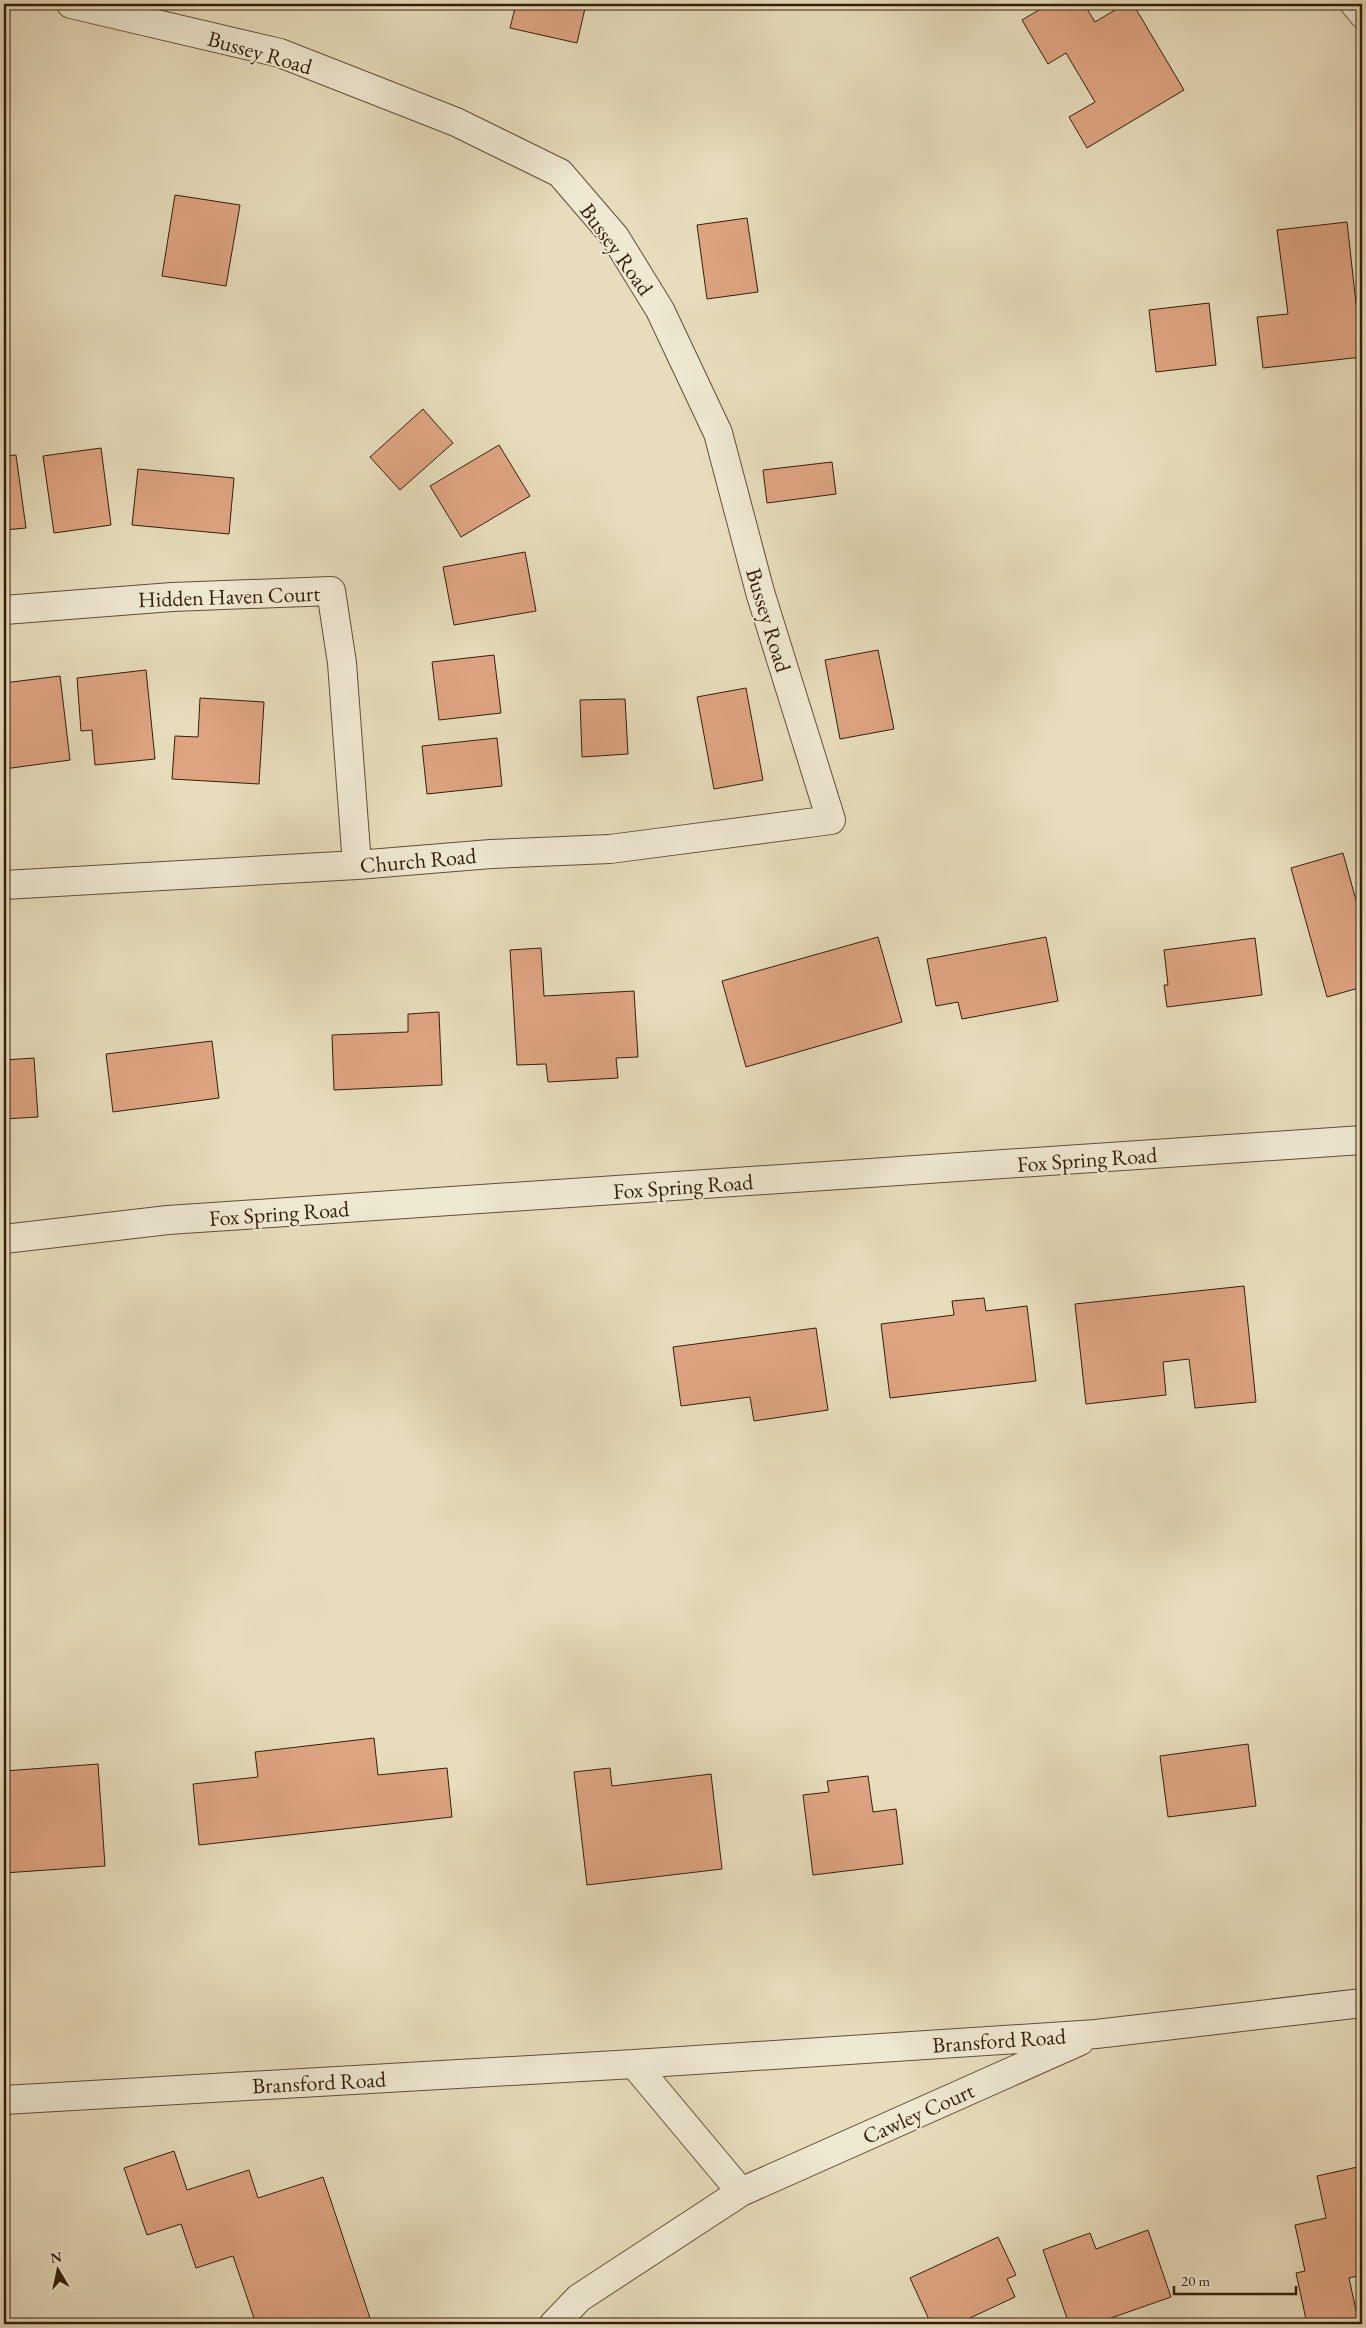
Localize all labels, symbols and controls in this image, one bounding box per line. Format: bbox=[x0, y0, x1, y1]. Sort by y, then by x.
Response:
street label: Bussey Road bbox=[204, 24, 316, 81]
street label: Bussey Road bbox=[573, 197, 660, 302]
street label: Bussey Road bbox=[739, 565, 798, 677]
street label: Hidden Haven Court bbox=[137, 579, 321, 614]
street label: Church Road bbox=[359, 841, 478, 880]
street label: Fox Spring Road bbox=[1016, 1140, 1159, 1179]
street label: Fox Spring Road bbox=[612, 1167, 755, 1206]
street label: Fox Spring Road bbox=[208, 1194, 351, 1233]
street label: Bransford Road bbox=[931, 2021, 1068, 2060]
street label: Bransford Road bbox=[251, 2064, 388, 2100]
street label: Cawley Court bbox=[858, 2076, 979, 2151]
north arrow bbox=[32, 2246, 82, 2296]
text: N bbox=[49, 2247, 64, 2267]
scale bar bbox=[1174, 2263, 1296, 2295]
text: 20 m bbox=[1181, 2271, 1210, 2290]

